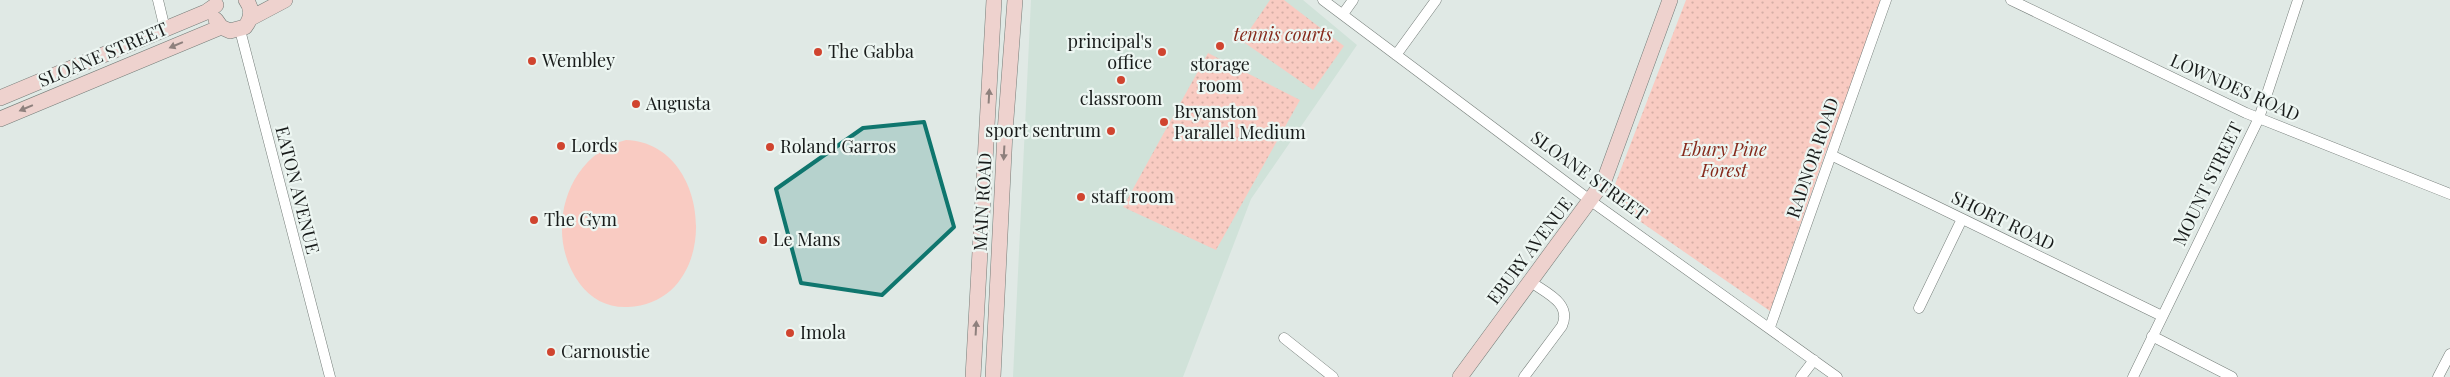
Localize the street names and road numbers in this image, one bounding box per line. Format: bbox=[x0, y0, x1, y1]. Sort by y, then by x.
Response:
street label: SLOANE STREET bbox=[34, 16, 171, 92]
street label: LOWNDES ROAD bbox=[2167, 48, 2304, 126]
street label: RADNOR ROAD bbox=[1780, 94, 1844, 221]
street label: MOUNT STREET bbox=[2167, 118, 2247, 249]
street label: EATON AVENUE bbox=[270, 123, 325, 256]
street label: SLOANE STREET bbox=[1527, 125, 1653, 226]
street label: MAIN ROAD bbox=[967, 152, 997, 252]
street label: SHORT ROAD bbox=[1948, 185, 2059, 255]
street label: EBURY AVENUE bbox=[1481, 192, 1577, 309]

